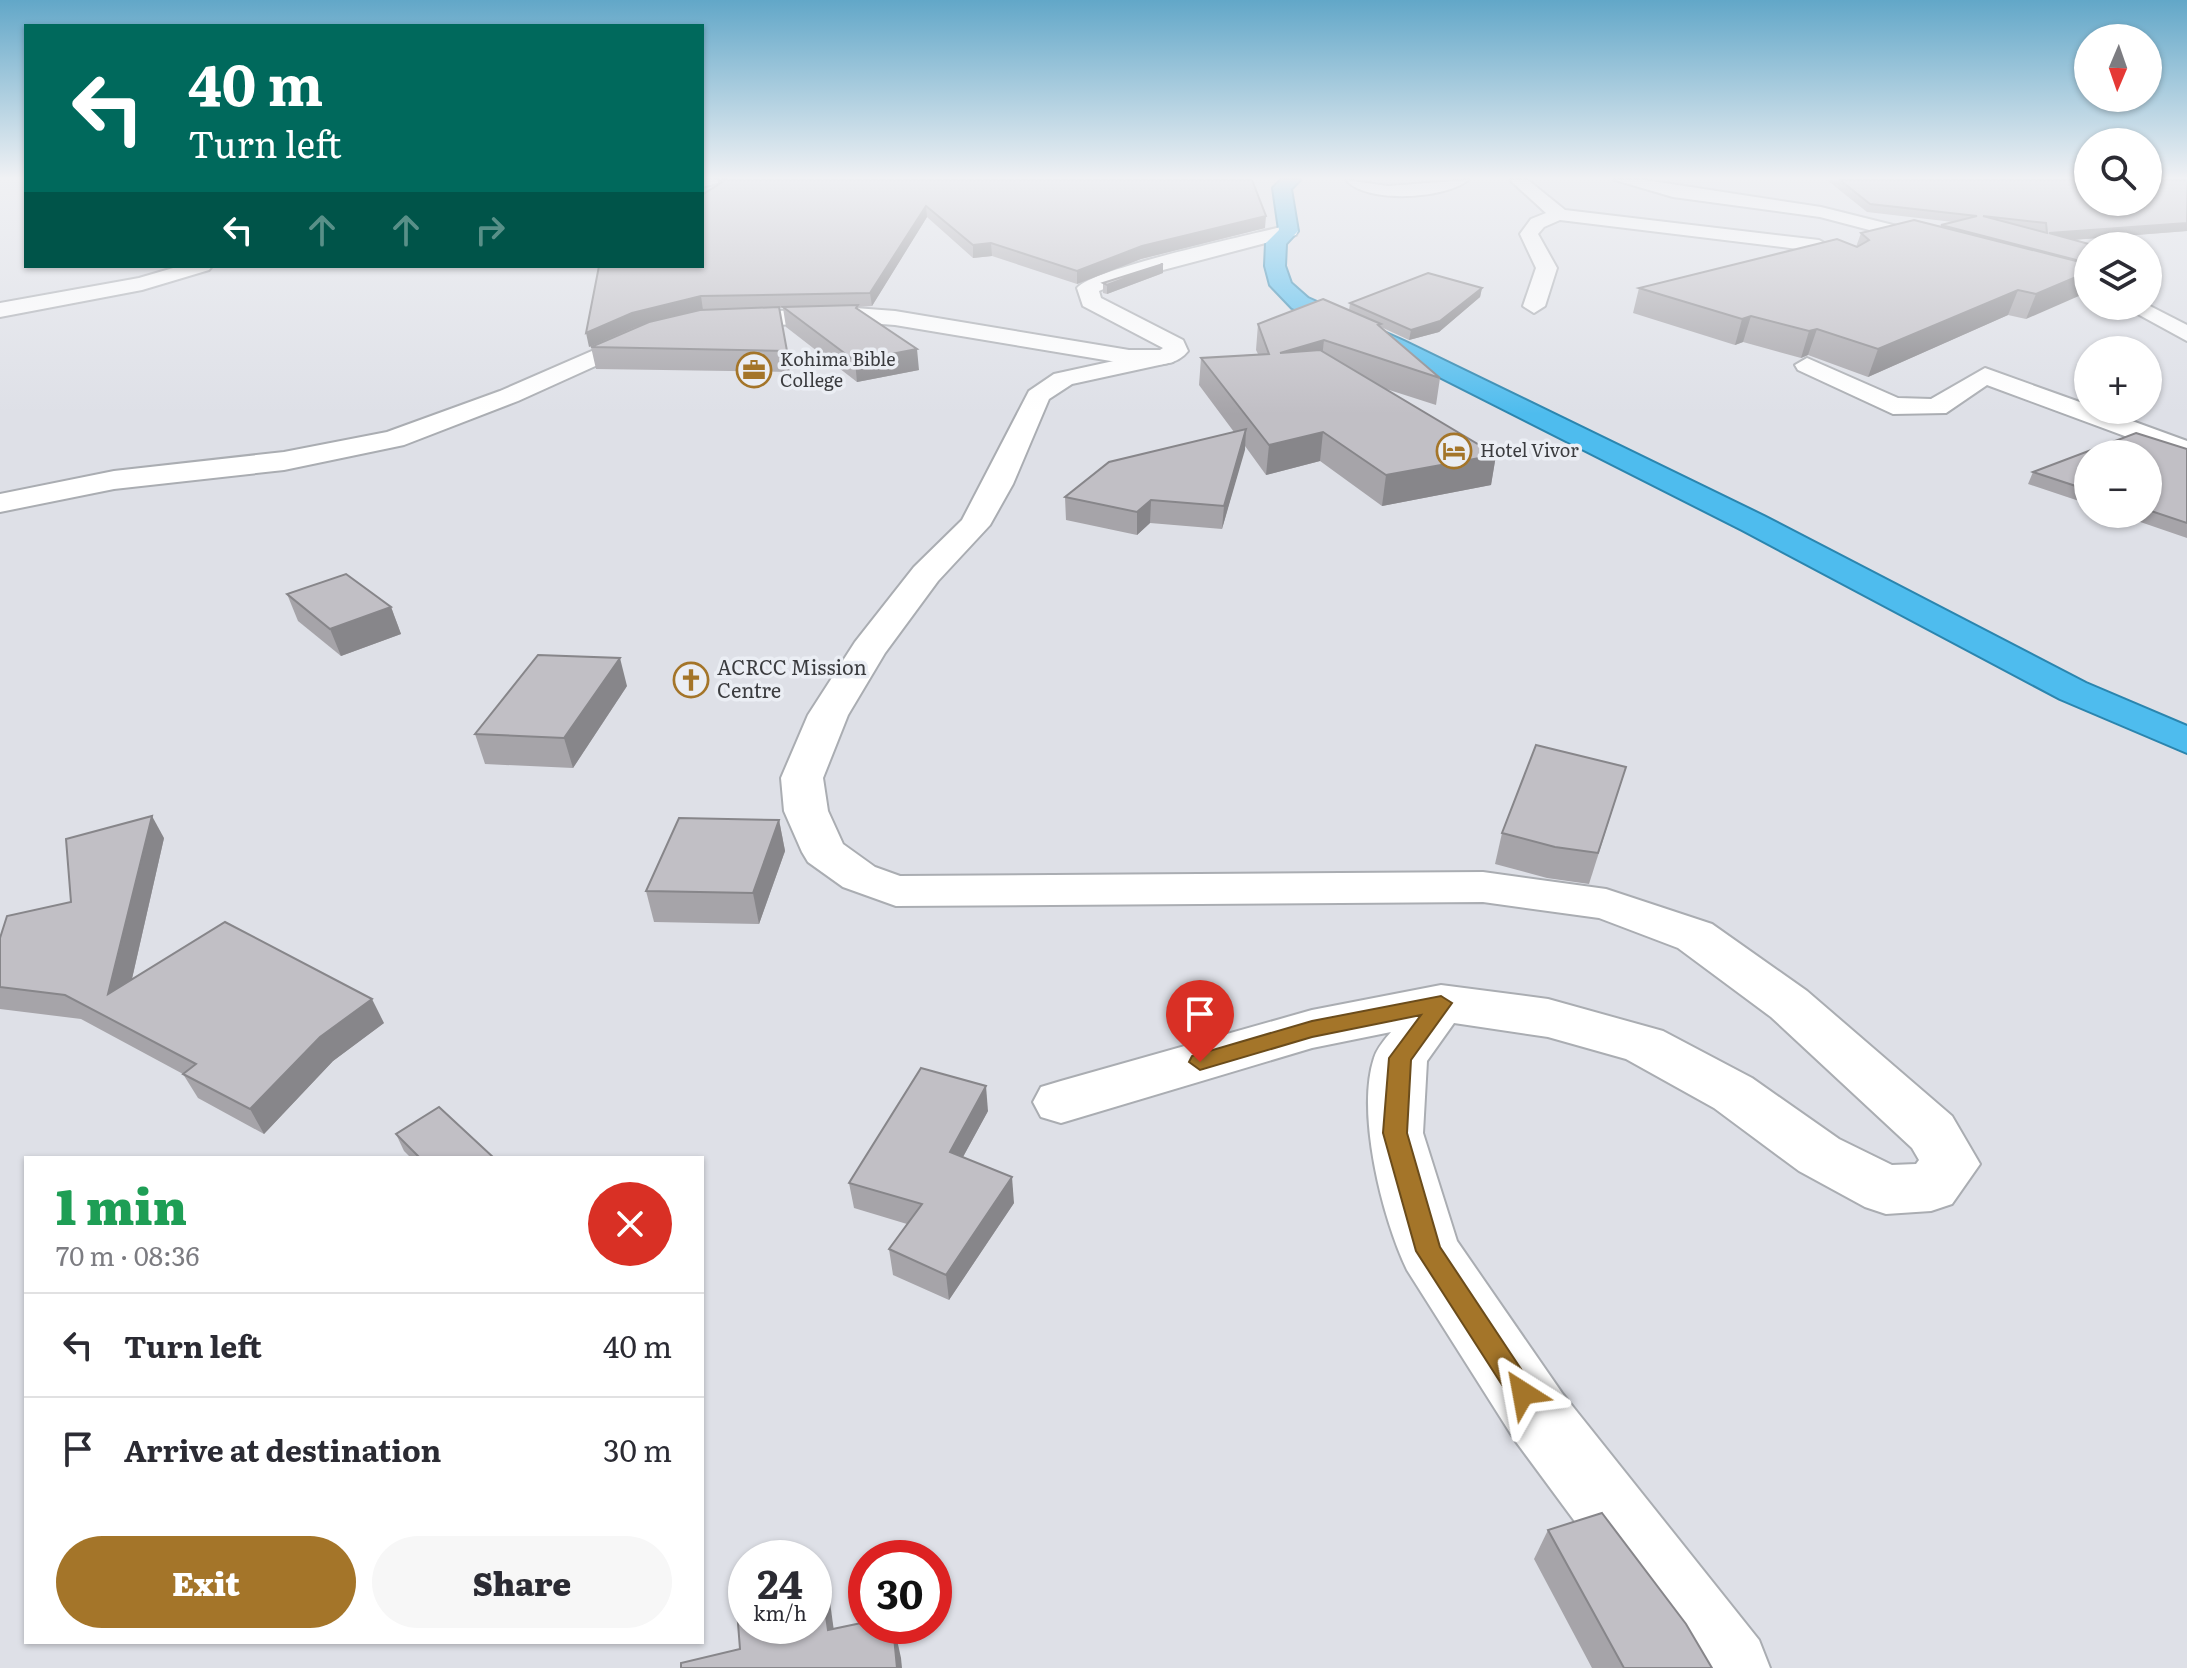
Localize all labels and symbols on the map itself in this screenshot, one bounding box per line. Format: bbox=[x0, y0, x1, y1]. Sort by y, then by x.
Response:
north arrow bbox=[2074, 24, 2162, 112]
place label: Kohima Bible College bbox=[780, 345, 896, 393]
office icon: Kohima Bible College bbox=[735, 351, 773, 389]
hotel icon: Hotel Vivor bbox=[1435, 432, 1473, 470]
place label: Hotel Vivor bbox=[1480, 436, 1579, 463]
place label: ACRCC Mission Centre bbox=[717, 651, 867, 704]
church icon: ACRCC Mission Centre bbox=[672, 661, 710, 699]
pin bbox=[1166, 980, 1234, 1062]
position arrow bbox=[1481, 1351, 1565, 1435]
speed limit sign: 30 bbox=[848, 1540, 952, 1644]

